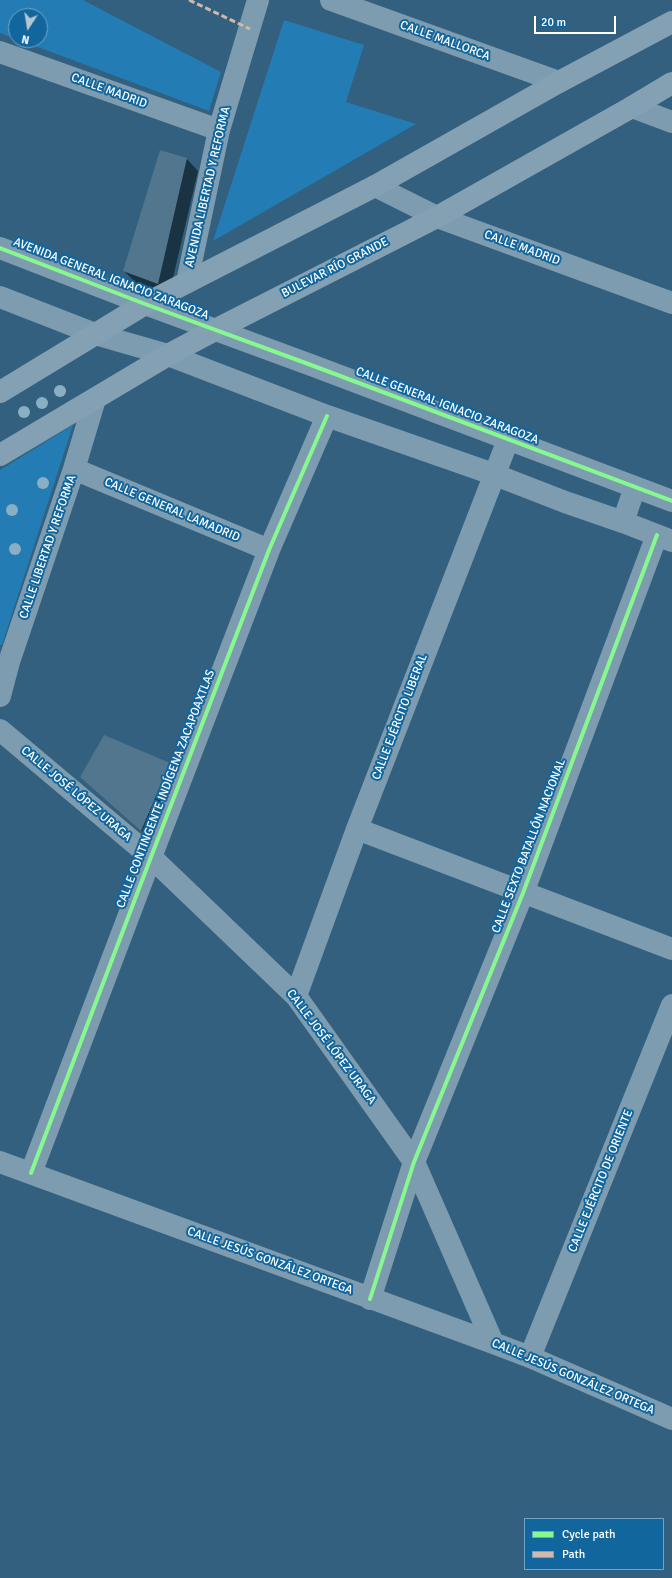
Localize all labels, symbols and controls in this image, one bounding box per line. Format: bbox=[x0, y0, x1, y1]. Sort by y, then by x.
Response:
north arrow bbox=[8, 8, 48, 48]
scale bar bbox=[536, 8, 618, 34]
text: 20 m bbox=[541, 15, 566, 30]
street label: CALLE MALLORCA bbox=[398, 18, 492, 64]
text: N bbox=[21, 32, 31, 46]
street label: CALLE MADRID bbox=[69, 71, 149, 111]
street label: AVENIDA LIBERTAD Y REFORMA bbox=[182, 105, 234, 269]
street label: CALLE MADRID bbox=[482, 228, 562, 268]
street label: AVENIDA GENERAL IGNACIO ZARAGOZA bbox=[11, 235, 211, 323]
street label: BULEVAR RÍO GRANDE bbox=[279, 235, 391, 301]
street label: CALLE GENERAL IGNACIO ZARAGOZA bbox=[353, 364, 541, 448]
street label: CALLE LIBERTAD Y REFORMA bbox=[17, 473, 79, 621]
street label: CALLE GENERAL LAMADRID bbox=[102, 475, 242, 545]
street label: CALLE EJÉRCITO LIBERAL bbox=[369, 652, 431, 782]
street label: CALLE CONTINGENTE INDÍGENA ZACAPOAXTLAS bbox=[114, 668, 218, 910]
street label: CALLE JOSÉ LÓPEZ URAGA bbox=[18, 744, 134, 844]
street label: CALLE SEXTO BATALLÓN NACIONAL bbox=[489, 757, 569, 935]
street label: CALLE JOSÉ LÓPEZ URAGA bbox=[283, 987, 379, 1107]
street label: CALLE EJÉRCITO DE ORIENTE bbox=[566, 1108, 636, 1254]
street label: CALLE JESÚS GONZÁLEZ ORTEGA bbox=[185, 1224, 355, 1298]
street label: CALLE JESÚS GONZÁLEZ ORTEGA bbox=[490, 1336, 656, 1418]
legend bbox=[524, 1518, 664, 1570]
text: Cycle path bbox=[562, 1527, 615, 1542]
text: Path bbox=[562, 1547, 585, 1562]

